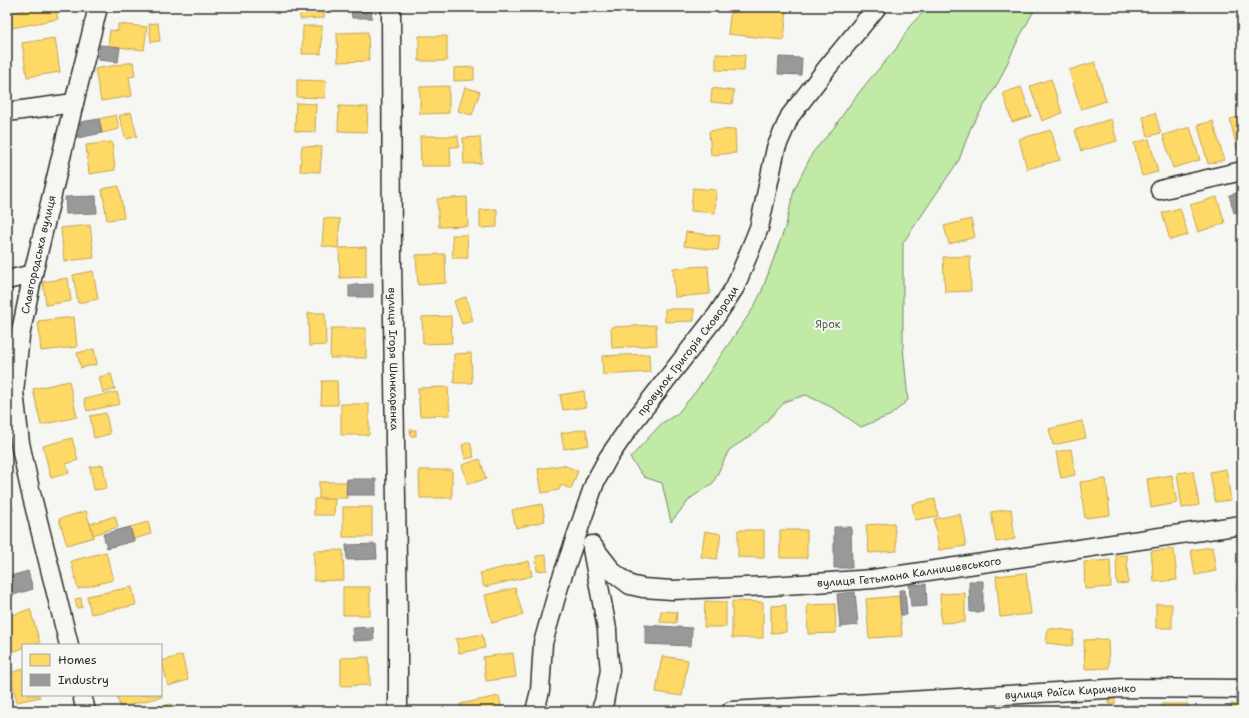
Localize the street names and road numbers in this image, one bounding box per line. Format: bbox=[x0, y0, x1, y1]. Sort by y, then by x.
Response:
street label: Славгородська вулиця bbox=[17, 194, 59, 315]
street label: провулок Григорія Сковороди bbox=[633, 283, 742, 419]
street label: вулиця Ігоря Шинкаренка bbox=[385, 287, 402, 431]
street label: вулиця Гетьмана Калнишевського bbox=[817, 553, 1002, 590]
street label: вулиця Раїси Кириченко bbox=[1004, 680, 1137, 703]

